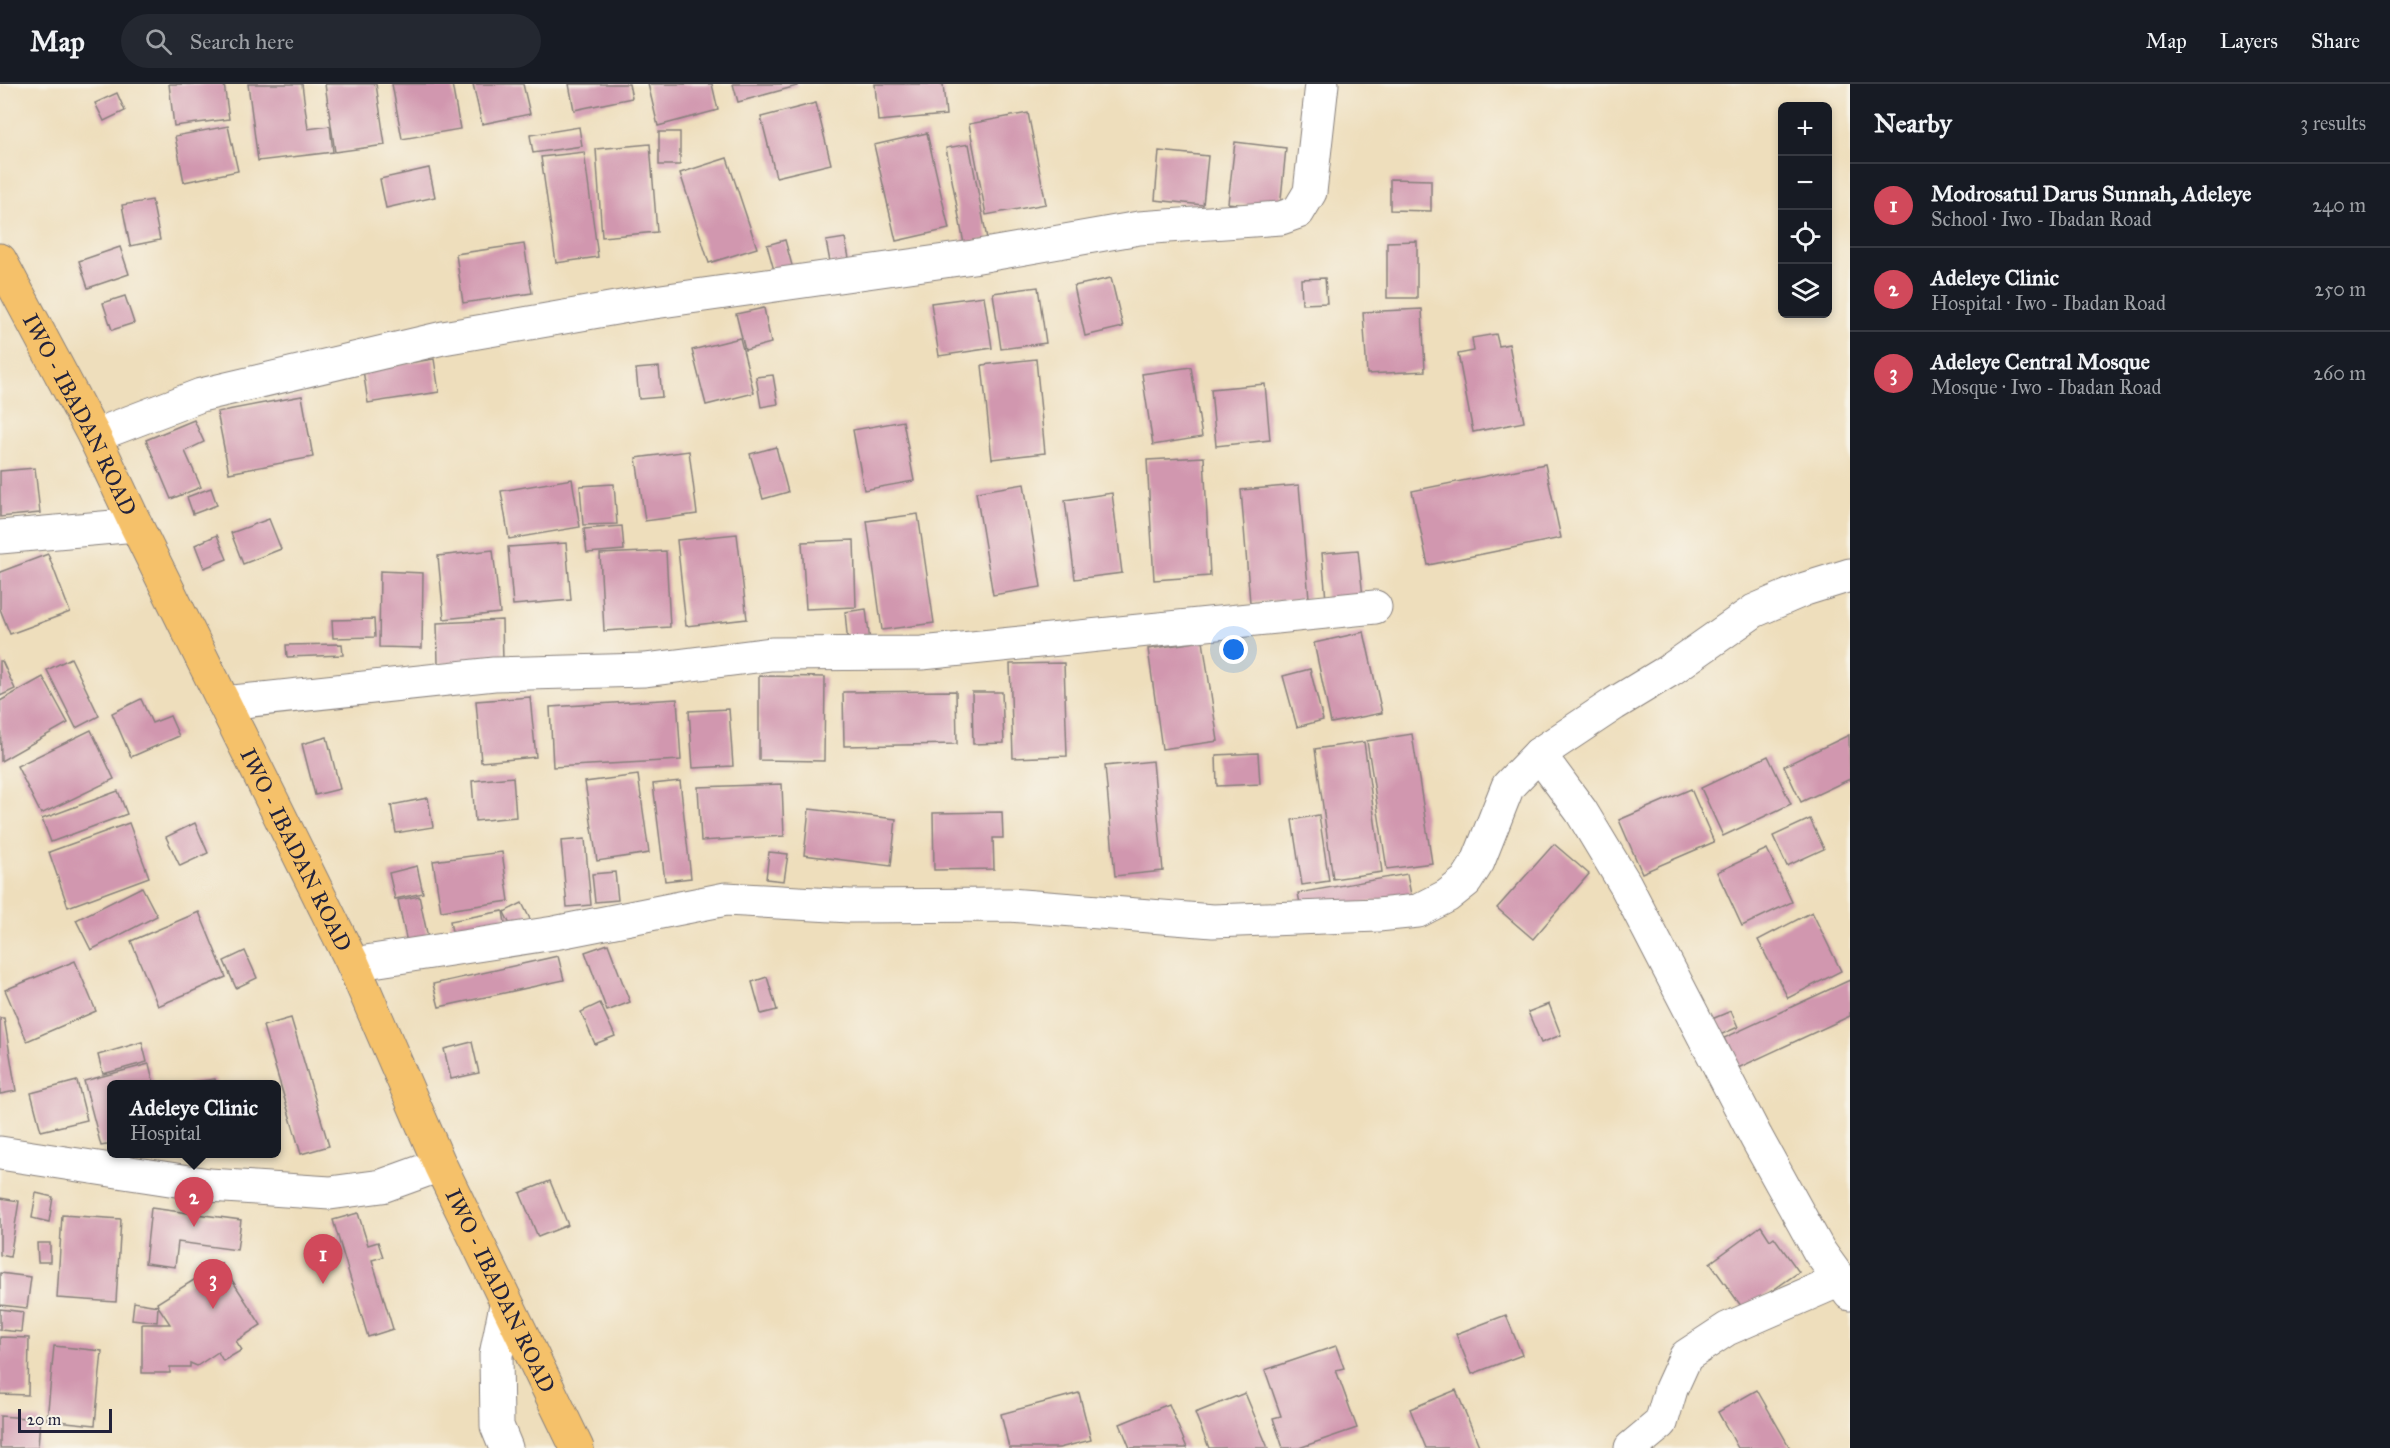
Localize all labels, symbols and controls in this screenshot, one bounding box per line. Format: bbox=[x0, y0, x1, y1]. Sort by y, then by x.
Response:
search box bbox=[121, 14, 541, 68]
text: Map bbox=[30, 24, 85, 59]
icon: search bbox=[142, 25, 175, 58]
text: Search here bbox=[190, 28, 294, 55]
text: Map bbox=[2146, 28, 2187, 54]
text: Layers bbox=[2220, 28, 2278, 54]
text: Share bbox=[2311, 28, 2360, 54]
map controls bbox=[1778, 102, 1832, 318]
button: + bbox=[1778, 102, 1832, 156]
text: Nearby bbox=[1874, 107, 1952, 139]
text: 3 results bbox=[2300, 111, 2366, 135]
button: − bbox=[1778, 156, 1832, 210]
text: Modrosatul Darus Sunnah, Adeleye bbox=[1931, 180, 2251, 207]
text: 1 bbox=[1890, 193, 1897, 217]
text: 240 m bbox=[2312, 193, 2366, 217]
text: School · Iwo - Ibadan Road bbox=[1931, 207, 2152, 231]
button: locate bbox=[1778, 210, 1832, 264]
button: layers bbox=[1778, 264, 1832, 318]
text: Adeleye Clinic bbox=[1931, 264, 2059, 291]
text: 2 bbox=[1889, 277, 1898, 301]
text: 250 m bbox=[2314, 277, 2366, 301]
text: Hospital · Iwo - Ibadan Road bbox=[1931, 291, 2166, 315]
street label: IWO - IBADAN ROAD bbox=[17, 309, 143, 520]
text: Adeleye Central Mosque bbox=[1931, 348, 2150, 375]
text: 3 bbox=[1890, 361, 1898, 385]
text: 260 m bbox=[2313, 361, 2366, 385]
text: Mosque · Iwo - Ibadan Road bbox=[1931, 375, 2162, 399]
your location bbox=[1219, 635, 1248, 664]
street label: IWO - IBADAN ROAD bbox=[235, 744, 358, 956]
popup bbox=[107, 1080, 281, 1158]
text: Adeleye Clinic bbox=[130, 1094, 258, 1121]
text: Hospital bbox=[130, 1121, 201, 1145]
pin: 2 bbox=[174, 1178, 214, 1227]
street label: IWO - IBADAN ROAD bbox=[440, 1184, 561, 1397]
pin: 1 bbox=[304, 1234, 342, 1284]
pin: 3 bbox=[194, 1260, 232, 1309]
scale bar bbox=[18, 1406, 112, 1434]
text: 20 m bbox=[27, 1410, 61, 1429]

